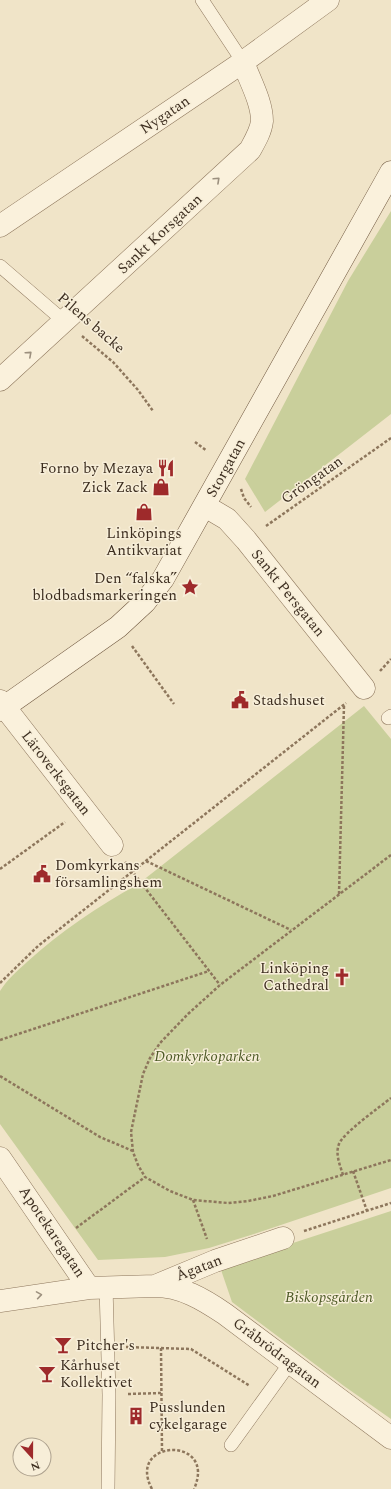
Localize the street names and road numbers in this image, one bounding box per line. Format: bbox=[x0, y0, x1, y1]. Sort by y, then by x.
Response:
street label: Nygatan bbox=[135, 90, 195, 140]
street label: Sankt Korsgatan bbox=[112, 188, 208, 280]
street label: Pilens backe bbox=[52, 287, 130, 359]
street label: Storgatan bbox=[200, 434, 252, 502]
street label: Gröngatan bbox=[276, 450, 348, 510]
street label: Sankt Persgatan bbox=[245, 544, 331, 642]
street label: Läroverksgatan bbox=[15, 726, 97, 821]
street label: Apotekaregatan bbox=[13, 1182, 91, 1283]
street label: Ågatan bbox=[173, 1249, 226, 1287]
street label: Gråbrödragatan bbox=[228, 1312, 326, 1394]

